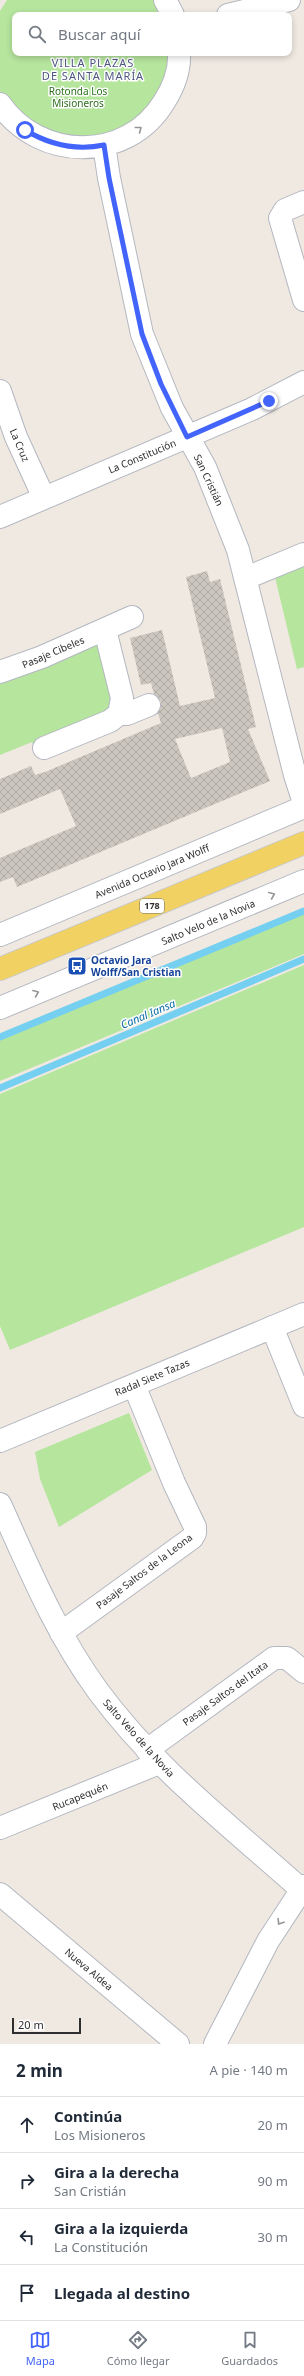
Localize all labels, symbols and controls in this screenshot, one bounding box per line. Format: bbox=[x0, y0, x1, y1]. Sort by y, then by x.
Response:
search box bbox=[12, 12, 292, 56]
icon: search bbox=[26, 23, 48, 45]
text: Buscar aquí bbox=[58, 24, 141, 44]
district label: VILLA PLAZAS DE SANTA MARÍA bbox=[42, 55, 144, 83]
park label: Rotonda Los Misioneros bbox=[49, 84, 107, 110]
route start bbox=[16, 121, 34, 139]
one-way arrow bbox=[135, 127, 142, 134]
route end bbox=[260, 392, 278, 410]
street label: La Cruz bbox=[7, 426, 33, 464]
street label: La Constitución bbox=[106, 435, 178, 477]
street label: San Cristián bbox=[191, 452, 227, 508]
street label: Pasaje Cibeles bbox=[20, 632, 87, 671]
street label: Avenida Octavio Jara Wolff bbox=[92, 840, 213, 902]
one-way arrow bbox=[268, 892, 276, 900]
street label: Salto Velo de la Novia bbox=[159, 896, 257, 948]
road number: 178 bbox=[140, 899, 164, 913]
place label: Octavio Jara Wolff/San Cristian bbox=[91, 953, 181, 979]
bus stop icon: Octavio Jara Wolff/San Cristian bbox=[66, 955, 88, 977]
one-way arrow bbox=[33, 990, 40, 998]
water label: Canal Iansa bbox=[118, 995, 178, 1032]
street label: Radal Siete Tazas bbox=[113, 1355, 192, 1399]
street label: Pasaje Saltos de la Leona bbox=[93, 1530, 195, 1612]
street label: Pasaje Saltos del Itata bbox=[179, 1657, 271, 1729]
street label: Salto Velo de la Novia bbox=[100, 1696, 178, 1780]
street label: Rucapequén bbox=[50, 1779, 110, 1813]
one-way arrow bbox=[278, 1918, 285, 1925]
street label: Nueva Aldea bbox=[62, 1945, 116, 1993]
scale bar bbox=[12, 2016, 81, 2035]
text: 20 m bbox=[18, 2017, 44, 2032]
text: 2 min bbox=[16, 2059, 63, 2082]
text: A pie · 140 m bbox=[210, 2061, 288, 2079]
text: Continúa bbox=[54, 2106, 122, 2126]
icon: ahead bbox=[16, 2114, 38, 2136]
text: 20 m bbox=[258, 2116, 288, 2134]
text: Los Misioneros bbox=[54, 2126, 145, 2144]
text: Gira a la derecha bbox=[54, 2162, 179, 2182]
icon: right bbox=[16, 2170, 38, 2192]
text: 90 m bbox=[258, 2172, 288, 2190]
text: San Cristián bbox=[54, 2182, 126, 2200]
text: Gira a la izquierda bbox=[54, 2218, 188, 2238]
icon: left bbox=[16, 2226, 38, 2248]
text: 30 m bbox=[258, 2228, 288, 2246]
text: La Constitución bbox=[54, 2238, 148, 2256]
icon: arrive bbox=[16, 2282, 38, 2304]
text: Llegada al destino bbox=[54, 2283, 190, 2303]
tab: Mapa bbox=[26, 2329, 55, 2368]
tab: Cómo llegar bbox=[107, 2329, 169, 2368]
tab: Guardados bbox=[221, 2329, 278, 2368]

